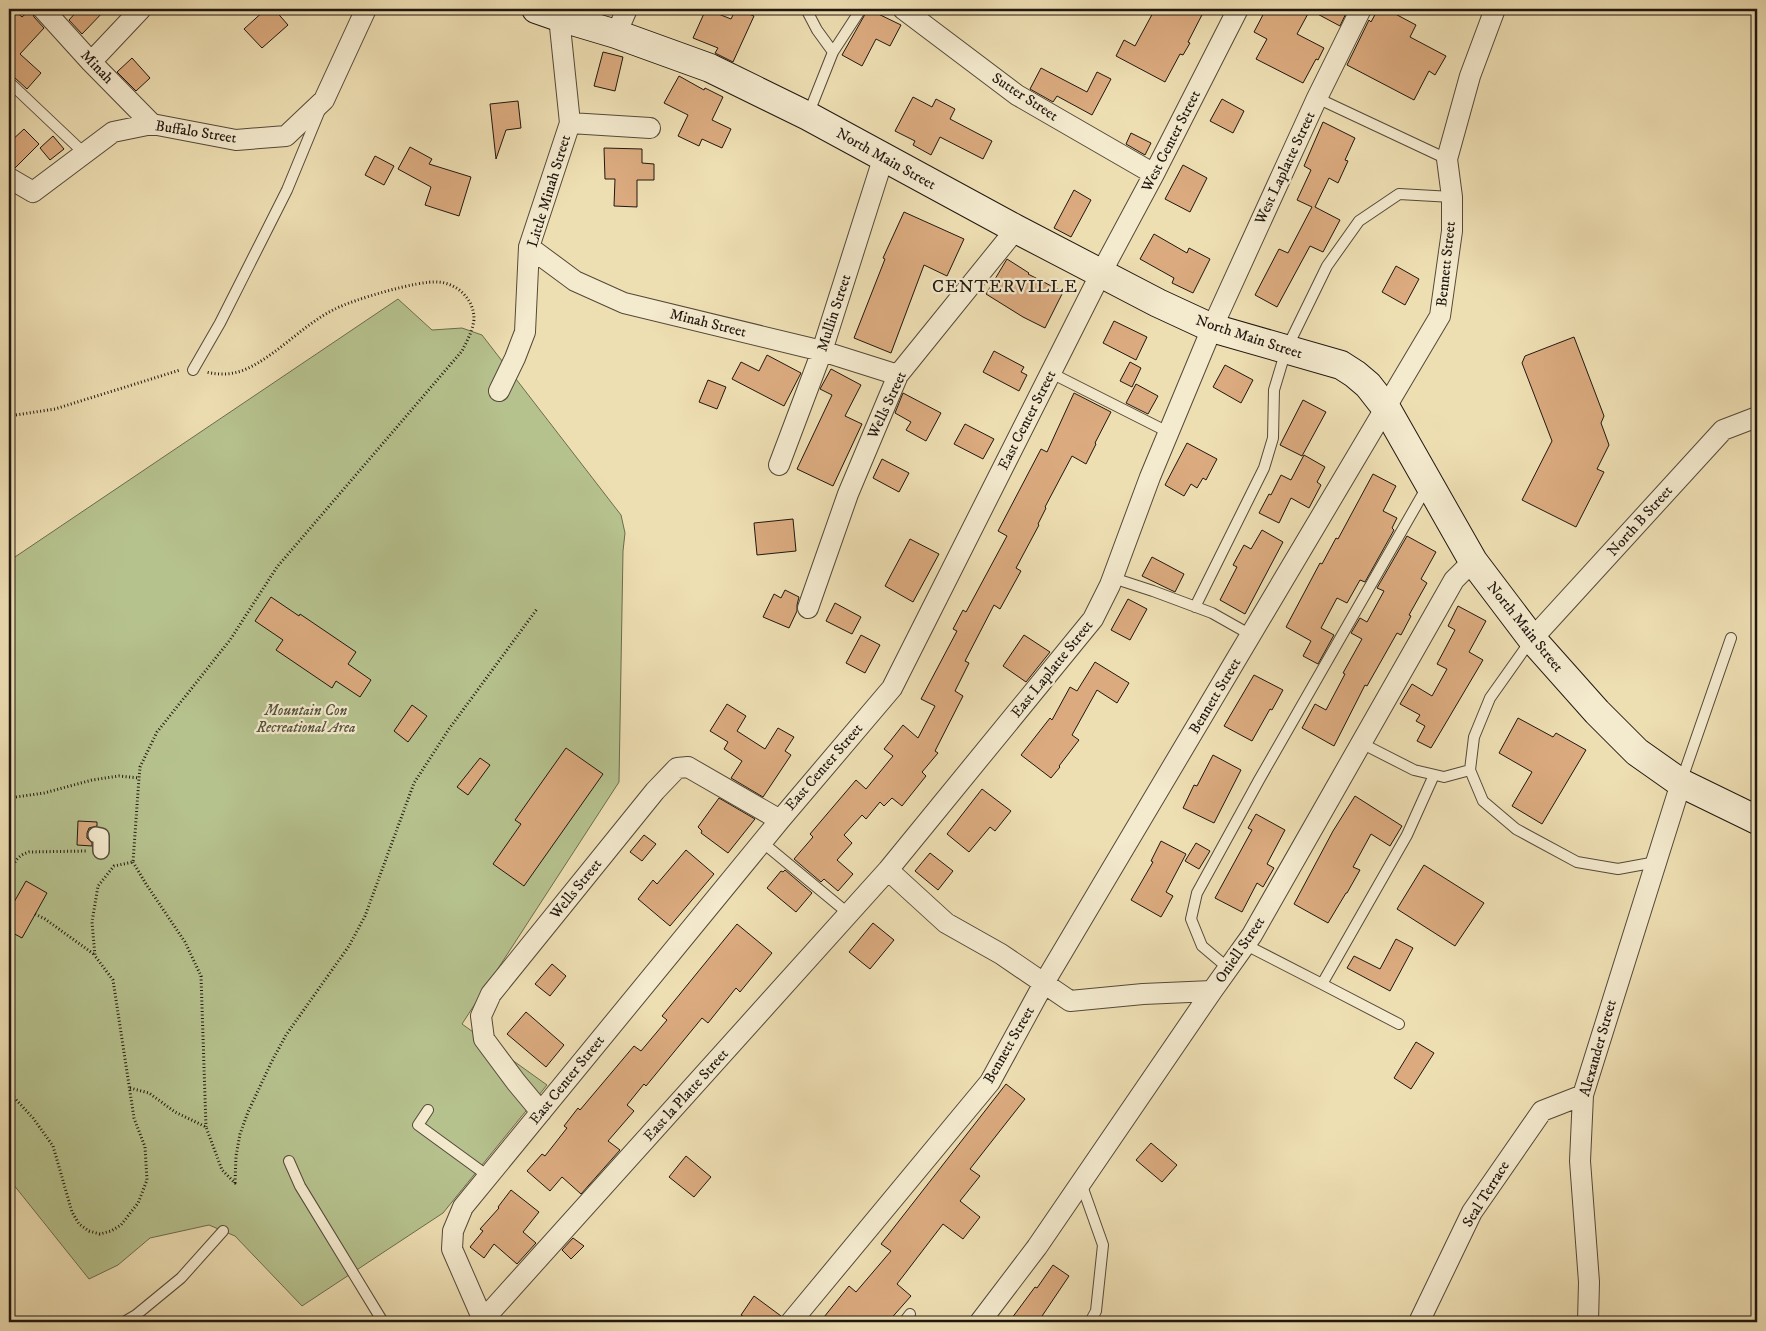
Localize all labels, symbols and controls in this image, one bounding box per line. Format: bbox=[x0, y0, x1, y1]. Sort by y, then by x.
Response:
street label: Minah bbox=[76, 46, 118, 88]
street label: Sutter Street bbox=[988, 69, 1062, 126]
street label: West Center Street bbox=[1137, 87, 1205, 196]
street label: West Laplatte Street bbox=[1250, 108, 1320, 228]
street label: Buffalo Street bbox=[154, 116, 238, 148]
street label: North Main Street bbox=[833, 124, 939, 194]
street label: Little Minah Street bbox=[523, 132, 575, 249]
street label: Bennett Street bbox=[1432, 220, 1460, 308]
street label: Mullin Street bbox=[813, 272, 855, 354]
district label: CENTERVILLE bbox=[932, 276, 1078, 298]
street label: Minah Street bbox=[668, 304, 748, 342]
street label: North Main Street bbox=[1193, 311, 1305, 363]
street label: East Center Street bbox=[994, 367, 1060, 473]
street label: Wells Street bbox=[863, 368, 911, 443]
street label: North B Street bbox=[1603, 481, 1677, 560]
street label: North Main Street bbox=[1483, 578, 1567, 676]
street label: East Laplatte Street bbox=[1007, 616, 1097, 722]
street label: Bennett Street bbox=[1185, 654, 1245, 738]
park label: Mountain Con Recreational Area bbox=[255, 701, 356, 737]
street label: East Center Street bbox=[781, 719, 867, 814]
street label: Wells Street bbox=[545, 855, 606, 924]
street label: Oniell Street bbox=[1211, 913, 1269, 987]
street label: Alexander Street bbox=[1575, 997, 1621, 1099]
street label: Bennett Street bbox=[979, 1003, 1039, 1087]
street label: East Center Street bbox=[525, 1031, 609, 1128]
street label: East la Platte Street bbox=[639, 1045, 733, 1145]
street label: Seal Terrace bbox=[1458, 1157, 1514, 1231]

